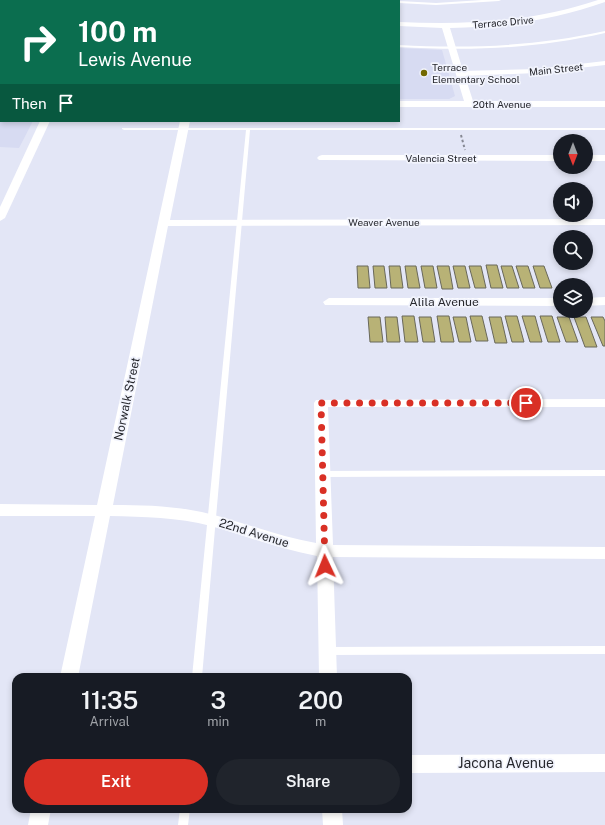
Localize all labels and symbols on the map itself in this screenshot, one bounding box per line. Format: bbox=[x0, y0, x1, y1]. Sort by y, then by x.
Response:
street label: Terrace Drive bbox=[472, 13, 534, 31]
street label: Main Street bbox=[528, 60, 584, 78]
place label: Terrace Elementary School bbox=[432, 61, 520, 85]
marker: Terrace Elementary School bbox=[419, 68, 429, 78]
street label: 20th Avenue bbox=[473, 98, 532, 110]
north arrow bbox=[553, 134, 593, 174]
street label: Valencia Street bbox=[405, 152, 477, 164]
street label: Weaver Avenue bbox=[348, 216, 420, 228]
street label: Alila Avenue bbox=[409, 295, 479, 309]
street label: Norwalk Street bbox=[111, 356, 143, 442]
pin bbox=[509, 386, 543, 420]
street label: 22nd Avenue bbox=[217, 516, 291, 550]
position arrow bbox=[304, 545, 346, 587]
street label: Jacona Avenue bbox=[458, 755, 554, 771]

